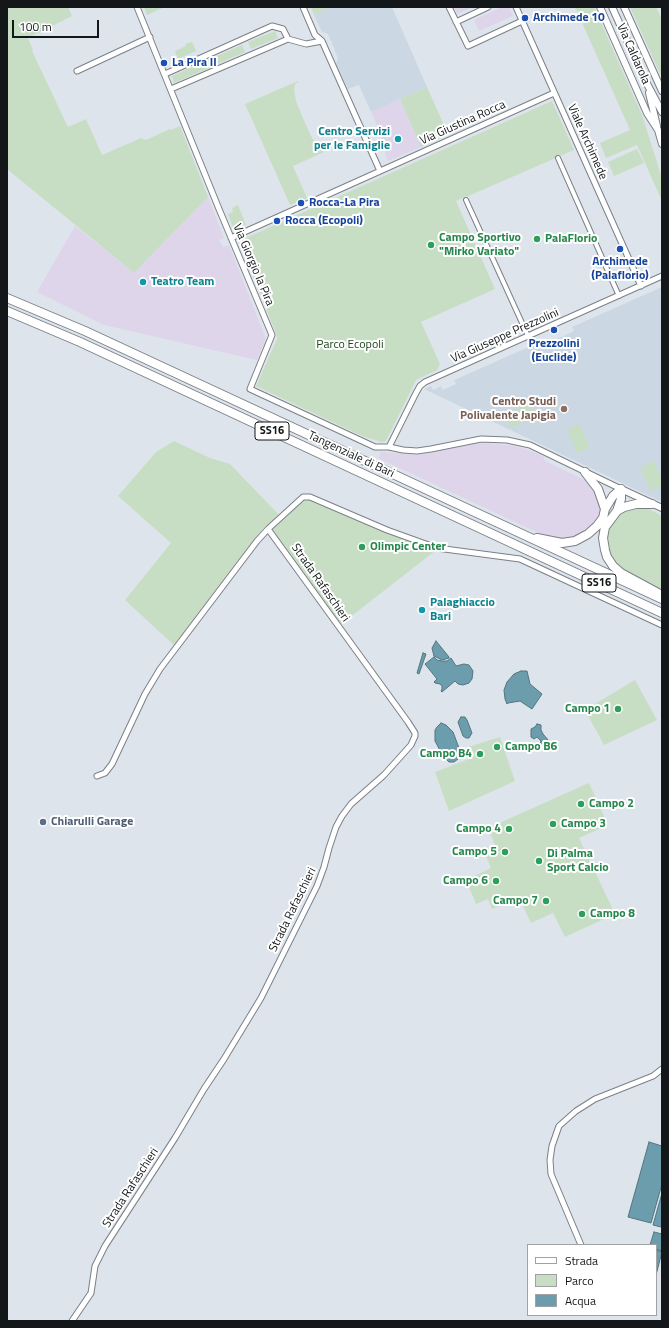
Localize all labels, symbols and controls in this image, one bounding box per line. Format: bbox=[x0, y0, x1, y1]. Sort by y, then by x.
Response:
place label: Archimede 10 bbox=[533, 11, 605, 25]
scale bar bbox=[14, 12, 101, 38]
marker: Archimede 10 bbox=[520, 13, 530, 23]
text: 100 m bbox=[19, 17, 52, 36]
street label: Via Caldarola bbox=[613, 21, 653, 87]
place label: La Pira II bbox=[172, 56, 217, 70]
marker: La Pira II bbox=[159, 58, 169, 68]
street label: Via Giustina Rocca bbox=[418, 98, 508, 148]
street label: Viale Archimede bbox=[564, 102, 610, 182]
place label: Centro Servizi per le Famiglie bbox=[314, 125, 390, 153]
marker: Centro Servizi per le Famiglie bbox=[393, 134, 403, 144]
place label: Rocca-La Pira bbox=[309, 196, 380, 210]
marker: Rocca-La Pira bbox=[296, 198, 306, 208]
place label: Rocca (Ecopoli) bbox=[285, 214, 363, 228]
marker: Rocca (Ecopoli) bbox=[272, 216, 282, 226]
street label: Via Giorgio la Pira bbox=[229, 222, 277, 308]
place label: Campo Sportivo "Mirko Variato" bbox=[439, 231, 521, 259]
place label: PalaFlorio bbox=[545, 232, 597, 246]
marker: PalaFlorio bbox=[532, 234, 542, 244]
marker: Campo Sportivo "Mirko Variato" bbox=[426, 240, 436, 250]
marker: Archimede (Palaflorio) bbox=[615, 244, 625, 254]
place label: Archimede (Palaflorio) bbox=[591, 255, 649, 283]
place label: Teatro Team bbox=[151, 275, 214, 289]
marker: Teatro Team bbox=[138, 277, 148, 287]
street label: Via Giuseppe Prezzolini bbox=[449, 306, 561, 366]
marker: Prezzolini (Euclide) bbox=[549, 325, 559, 335]
place label: Prezzolini (Euclide) bbox=[529, 337, 579, 365]
park label: Parco Ecopoli bbox=[316, 338, 384, 352]
place label: Centro Studi Polivalente Japigia bbox=[460, 395, 556, 423]
marker: Centro Studi Polivalente Japigia bbox=[559, 404, 569, 414]
road number: SS16 bbox=[255, 422, 289, 440]
street label: Tangenziale di Bari bbox=[305, 429, 397, 481]
place label: Olimpic Center bbox=[370, 540, 446, 554]
street label: Strada Rafaschieri bbox=[288, 541, 352, 625]
marker: Olimpic Center bbox=[357, 542, 367, 552]
road number: SS16 bbox=[582, 574, 616, 592]
place label: Palaghiaccio Bari bbox=[430, 596, 495, 624]
marker: Palaghiaccio Bari bbox=[417, 605, 427, 615]
place label: Campo 1 bbox=[565, 702, 610, 716]
marker: Campo 1 bbox=[613, 704, 623, 714]
place label: Campo B6 bbox=[505, 740, 557, 754]
marker: Campo B6 bbox=[492, 742, 502, 752]
place label: Campo B4 bbox=[420, 747, 472, 761]
marker: Campo B4 bbox=[475, 749, 485, 759]
place label: Campo 2 bbox=[589, 797, 634, 811]
marker: Campo 2 bbox=[576, 799, 586, 809]
place label: Chiarulli Garage bbox=[51, 815, 133, 829]
marker: Chiarulli Garage bbox=[38, 817, 48, 827]
place label: Campo 3 bbox=[561, 817, 606, 831]
marker: Campo 3 bbox=[548, 819, 558, 829]
place label: Campo 4 bbox=[456, 822, 501, 836]
marker: Campo 4 bbox=[504, 824, 514, 834]
place label: Campo 5 bbox=[452, 845, 497, 859]
marker: Campo 5 bbox=[500, 847, 510, 857]
place label: Di Palma Sport Calcio bbox=[547, 847, 609, 875]
marker: Di Palma Sport Calcio bbox=[534, 856, 544, 866]
street label: Strada Rafaschieri bbox=[266, 866, 320, 954]
place label: Campo 6 bbox=[443, 874, 488, 888]
marker: Campo 6 bbox=[491, 876, 501, 886]
place label: Campo 7 bbox=[493, 894, 538, 908]
marker: Campo 7 bbox=[541, 896, 551, 906]
place label: Campo 8 bbox=[590, 907, 635, 921]
marker: Campo 8 bbox=[577, 909, 587, 919]
street label: Strada Rafaschieri bbox=[100, 1146, 162, 1230]
legend bbox=[527, 1244, 657, 1316]
text: Strada bbox=[565, 1251, 598, 1270]
text: Parco bbox=[565, 1271, 594, 1290]
text: Acqua bbox=[565, 1291, 596, 1310]

